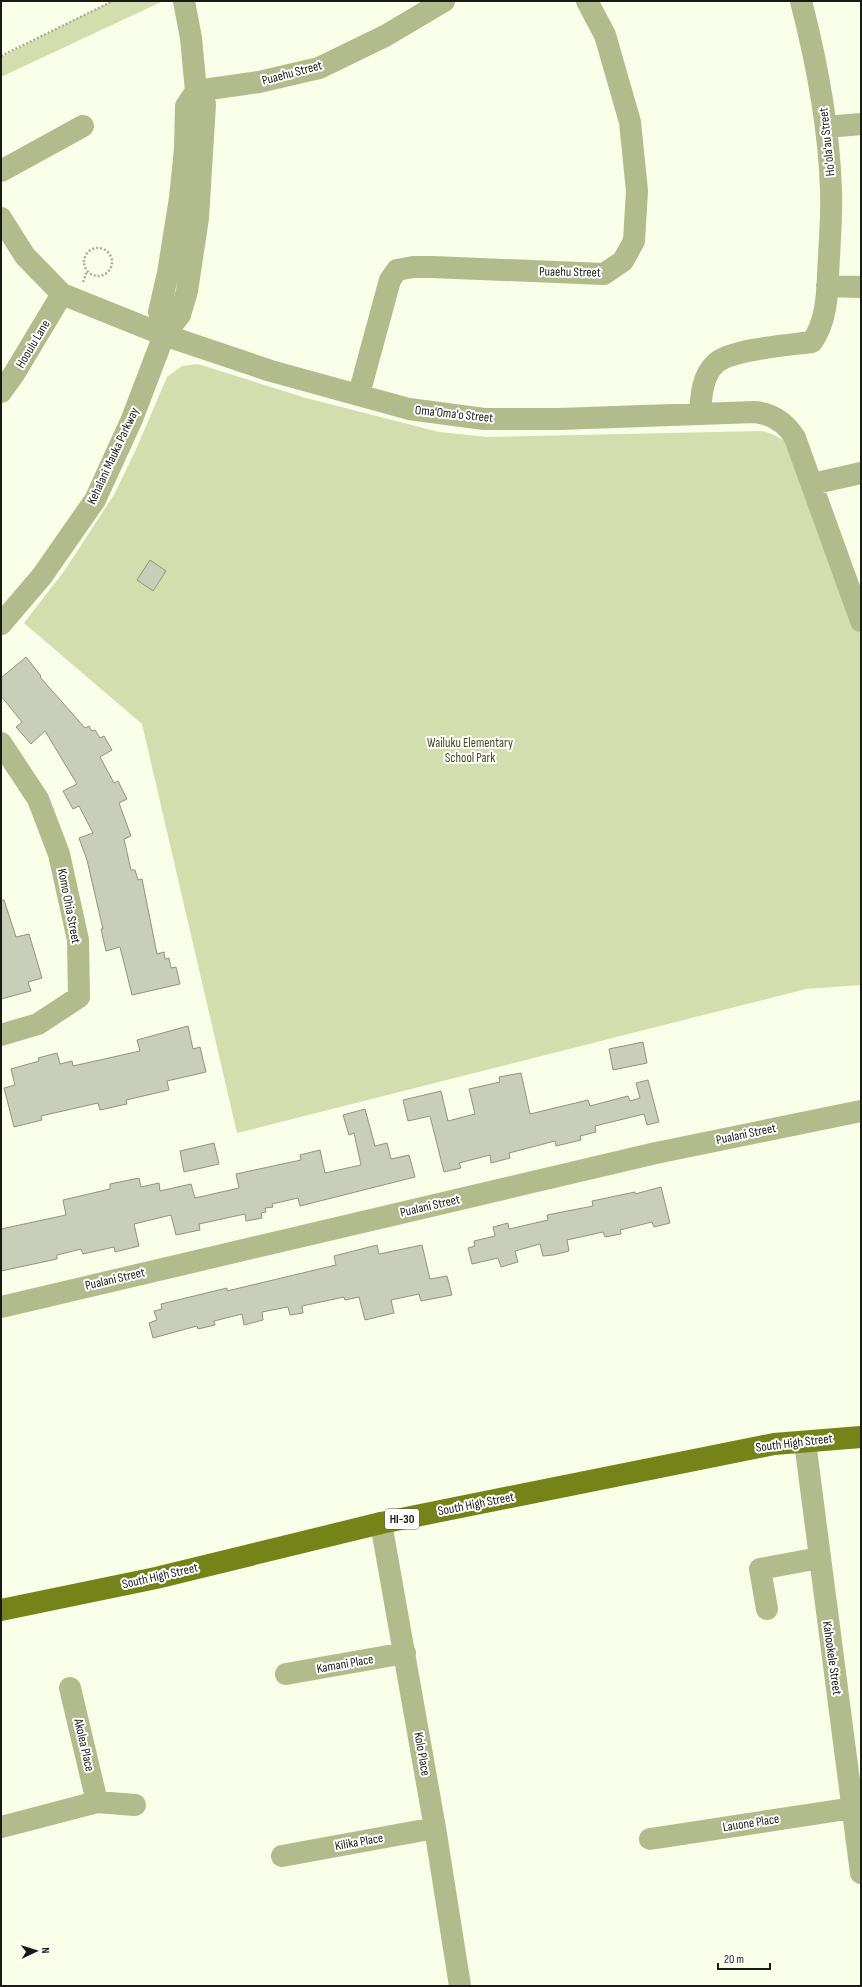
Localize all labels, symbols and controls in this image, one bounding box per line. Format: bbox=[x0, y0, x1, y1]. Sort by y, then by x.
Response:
street label: Puaehu Street bbox=[260, 57, 324, 89]
street label: Ho'ola'au Street bbox=[815, 107, 839, 177]
street label: Puaehu Street bbox=[539, 263, 601, 281]
street label: Hooulu Lane bbox=[12, 317, 54, 371]
street label: Oma'Oma'o Street bbox=[414, 402, 494, 426]
street label: Kehalani Mauka Parkway bbox=[84, 405, 142, 507]
park label: Wailuku Elementary School Park bbox=[427, 735, 513, 766]
street label: Komo Ohia Street bbox=[54, 867, 84, 945]
street label: Pualani Street bbox=[715, 1120, 777, 1148]
street label: Pualani Street bbox=[399, 1191, 461, 1221]
street label: Pualani Street bbox=[84, 1264, 146, 1294]
street label: South High Street bbox=[755, 1430, 833, 1456]
street label: South High Street bbox=[437, 1489, 515, 1519]
road number: HI-30 bbox=[385, 1509, 419, 1529]
street label: South High Street bbox=[121, 1560, 199, 1592]
street label: Kahookele Street bbox=[819, 1620, 845, 1696]
street label: Kamani Place bbox=[315, 1651, 375, 1677]
street label: Akolea Place bbox=[70, 1716, 98, 1773]
street label: Kolo Place bbox=[410, 1731, 434, 1777]
street label: Lauone Place bbox=[722, 1811, 780, 1835]
street label: Kilika Place bbox=[334, 1830, 384, 1854]
north arrow bbox=[16, 1931, 56, 1971]
scale bar bbox=[718, 1945, 770, 1971]
text: N bbox=[39, 1947, 52, 1954]
text: 20 m bbox=[724, 1952, 744, 1967]

